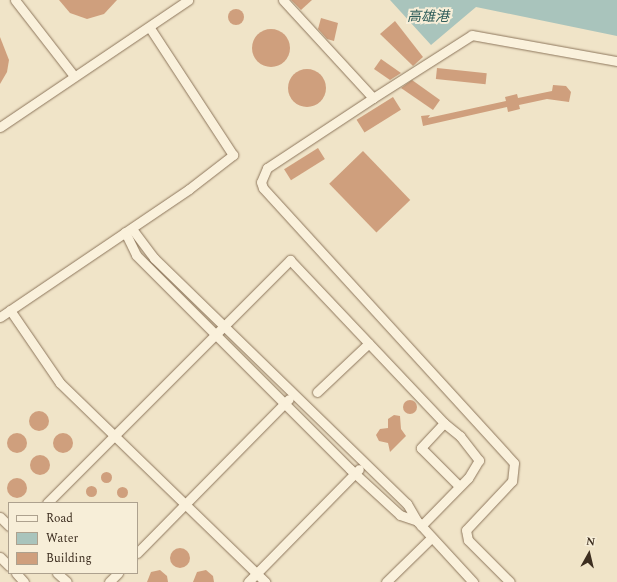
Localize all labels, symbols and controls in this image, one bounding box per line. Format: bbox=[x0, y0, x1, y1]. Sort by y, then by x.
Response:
water label: 高雄港 bbox=[407, 9, 449, 25]
legend bbox=[8, 502, 138, 574]
text: Road bbox=[46, 509, 73, 528]
text: Water bbox=[46, 529, 78, 548]
text: N bbox=[585, 533, 596, 551]
north arrow bbox=[569, 534, 609, 574]
text: Building bbox=[46, 549, 92, 568]

